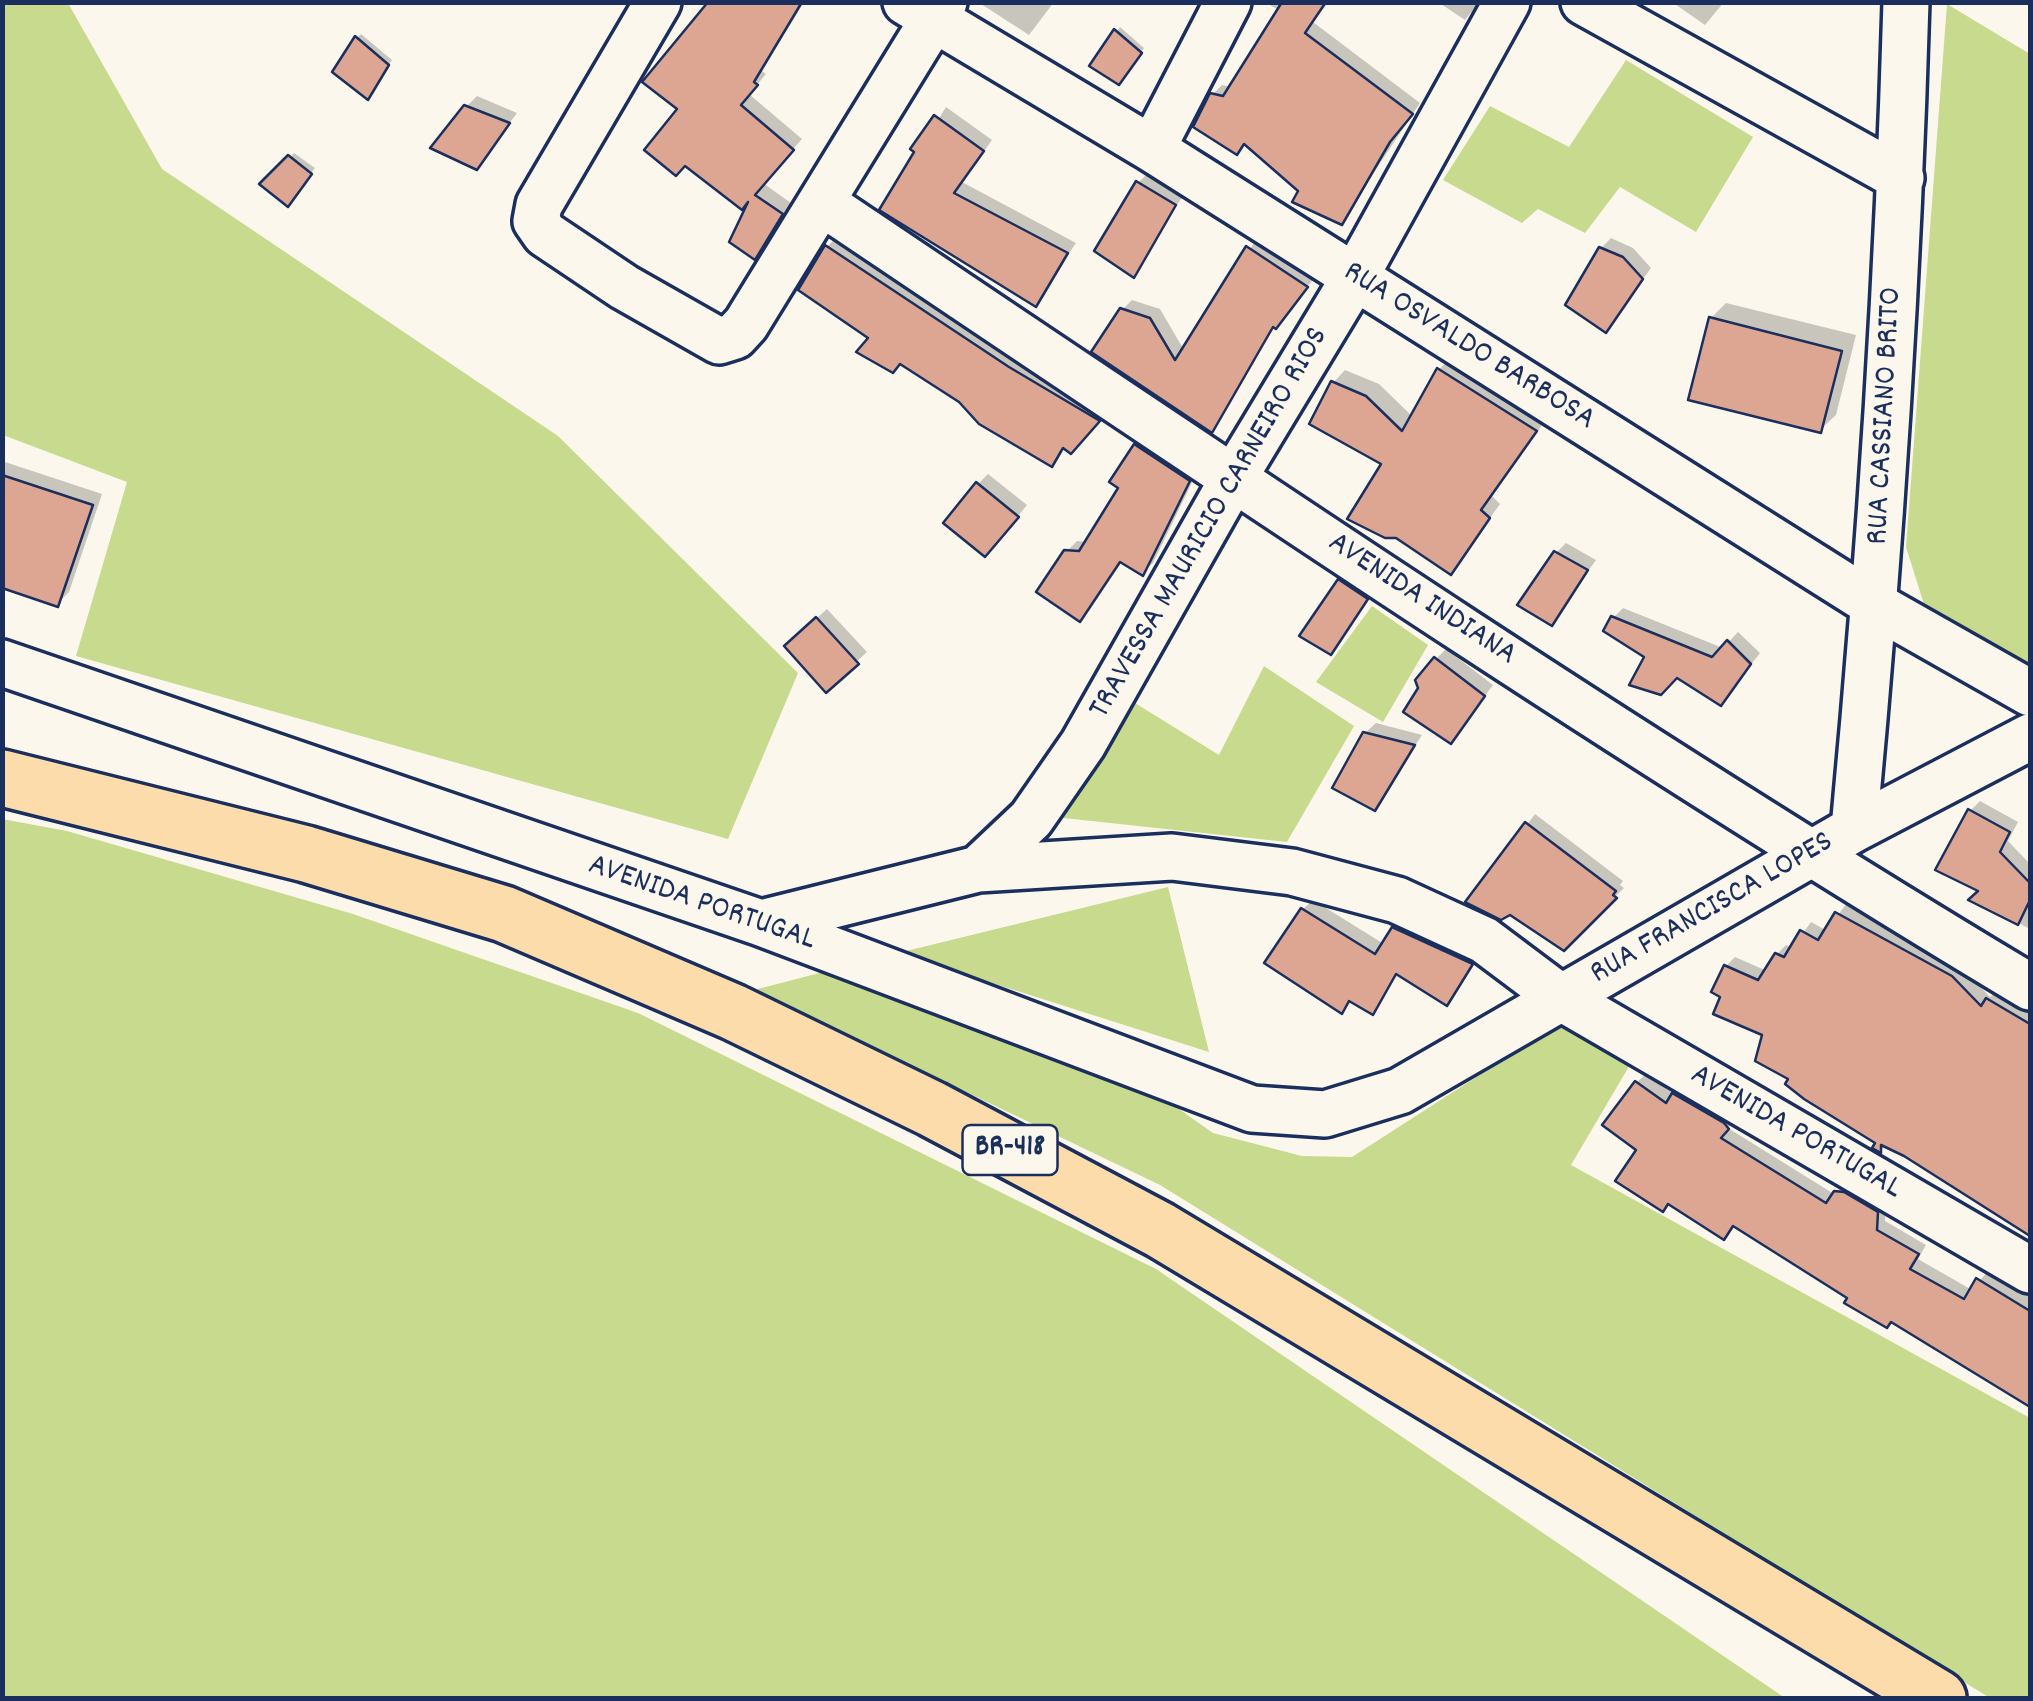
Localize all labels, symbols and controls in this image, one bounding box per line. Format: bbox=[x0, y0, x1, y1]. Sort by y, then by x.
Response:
street label: RUA OSVALDO BARBOSA bbox=[1335, 255, 1601, 441]
street label: RUA CASSIANO BRITO bbox=[1861, 286, 1913, 546]
street label: TRAVESSA MAURICIO CARNEIRO RIOS bbox=[1083, 321, 1339, 727]
street label: AVENIDA INDIANA bbox=[1319, 526, 1523, 676]
street label: RUA FRANCISCA LOPES bbox=[1585, 825, 1841, 995]
street label: AVENIDA PORTUGAL bbox=[582, 848, 820, 962]
street label: AVENIDA PORTUGAL bbox=[1682, 1058, 1908, 1210]
road number: BR-418 bbox=[962, 1125, 1058, 1175]

